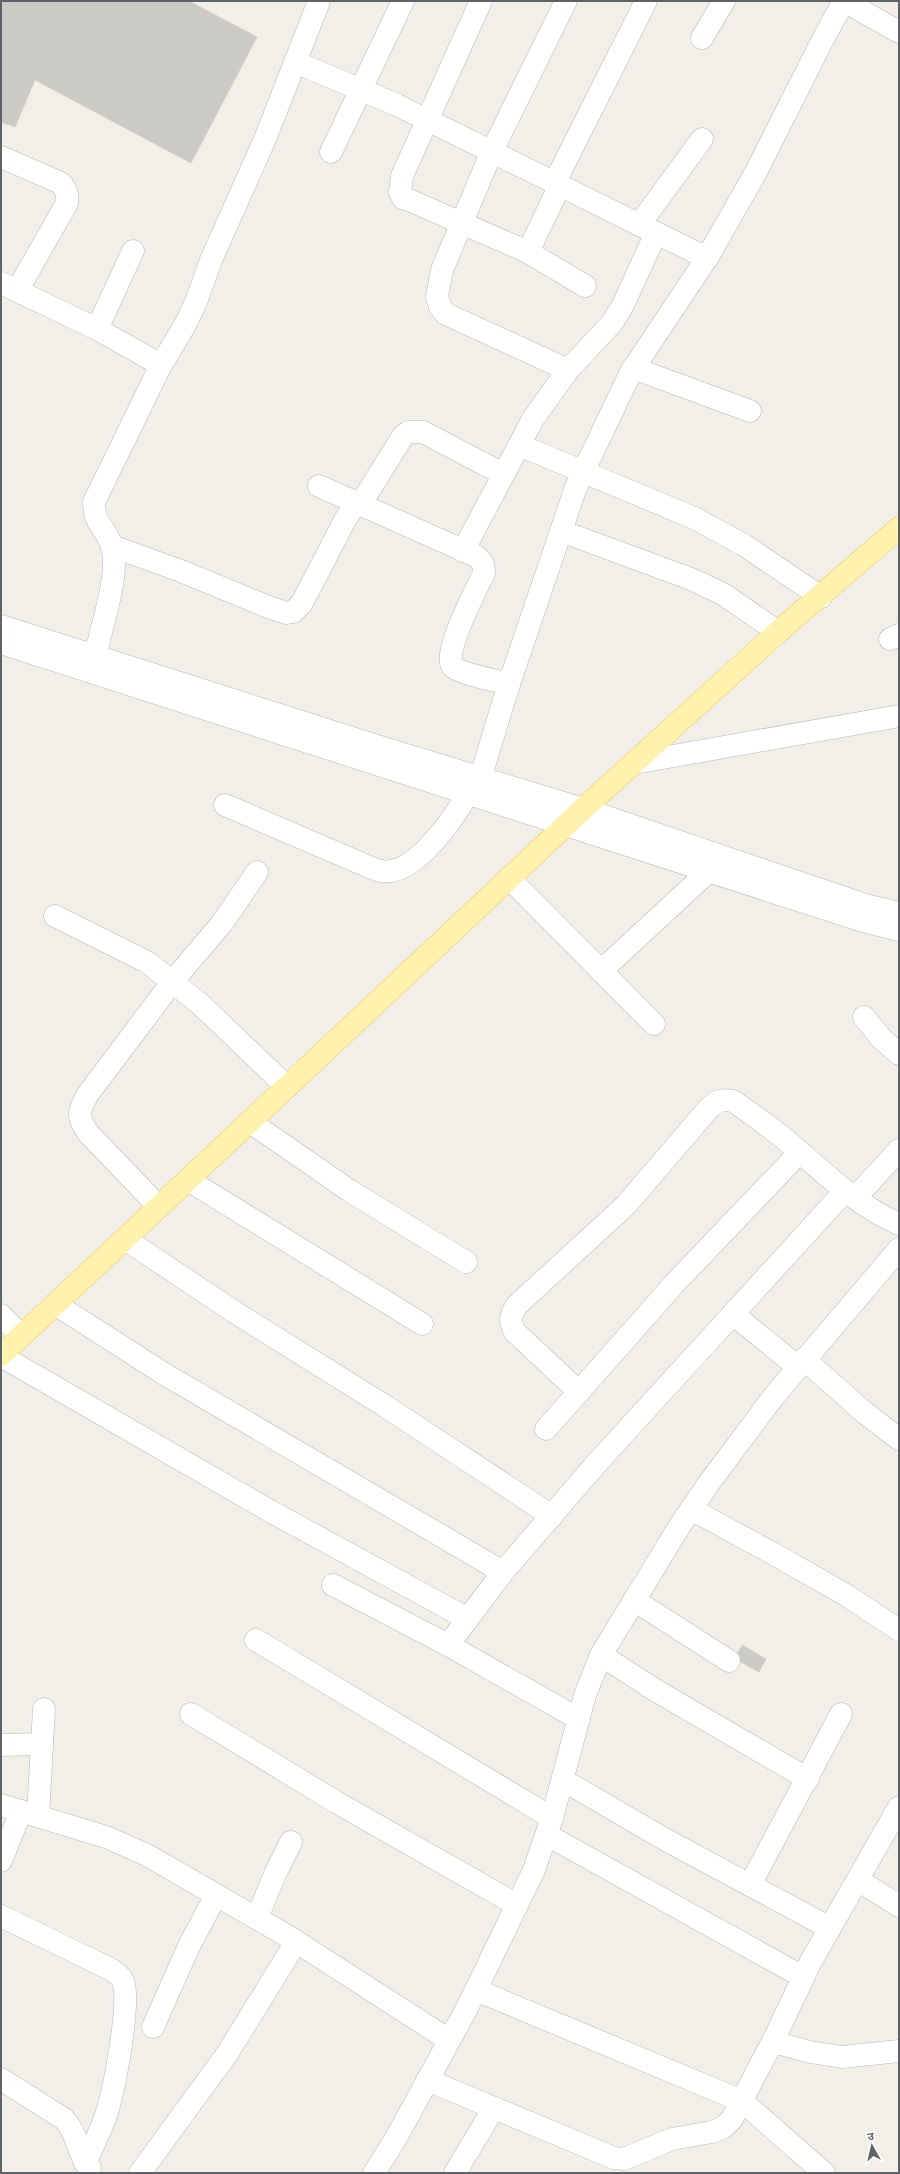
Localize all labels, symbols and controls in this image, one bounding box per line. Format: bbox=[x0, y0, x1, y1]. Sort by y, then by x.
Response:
north arrow bbox=[852, 2126, 892, 2166]
text: उ bbox=[866, 2129, 875, 2142]

